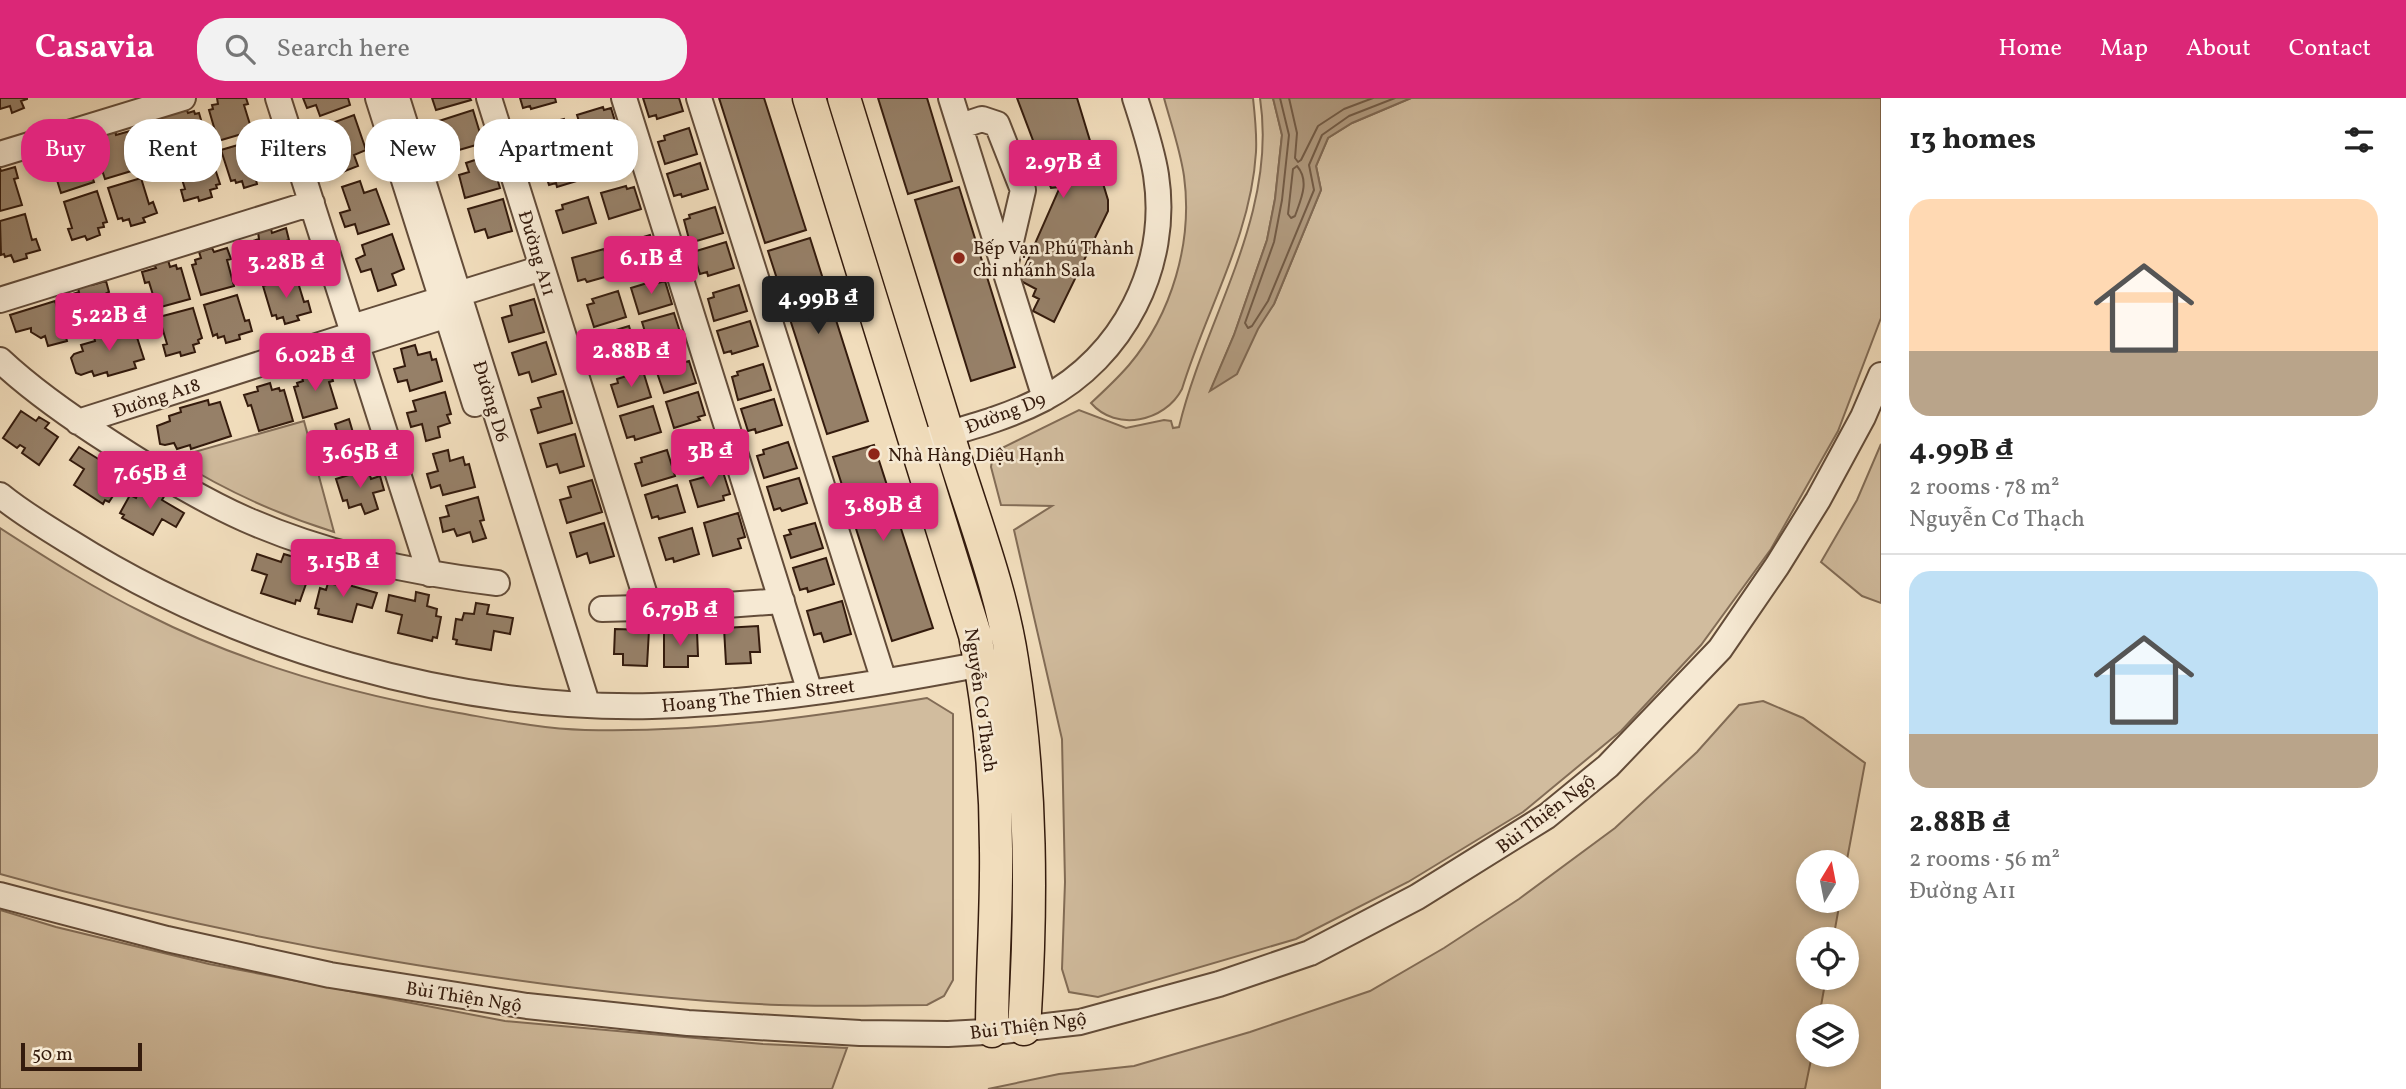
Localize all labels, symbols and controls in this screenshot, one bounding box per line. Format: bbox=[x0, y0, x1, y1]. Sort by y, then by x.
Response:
search box bbox=[197, 18, 687, 81]
text: Casavia bbox=[35, 26, 155, 72]
icon: search bbox=[221, 30, 259, 68]
text: Search here bbox=[277, 31, 410, 67]
text: Home bbox=[1998, 32, 2062, 66]
text: Map bbox=[2100, 32, 2148, 66]
text: About bbox=[2186, 32, 2251, 66]
text: Contact bbox=[2289, 32, 2371, 66]
chip: Buy bbox=[21, 119, 110, 182]
chip: Rent bbox=[124, 119, 222, 182]
chip: Filters bbox=[236, 119, 351, 182]
chip: New bbox=[365, 119, 460, 182]
chip: Apartment bbox=[474, 119, 638, 182]
text: 13 homes bbox=[1909, 119, 2036, 161]
icon: filters bbox=[2340, 121, 2378, 159]
pin: 2.97B ₫ bbox=[998, 140, 1128, 200]
text: 2.97B ₫ bbox=[1025, 147, 1101, 179]
street label: Đường A11 bbox=[511, 207, 561, 300]
pin: 6.1B ₫ bbox=[594, 236, 708, 296]
place label: Bếp Vạn Phú Thành chi nhánh Sala bbox=[973, 236, 1134, 284]
pin: 3.28B ₫ bbox=[221, 240, 351, 300]
text: 6.1B ₫ bbox=[620, 243, 682, 275]
icon: home bbox=[2081, 245, 2207, 371]
text: 3.28B ₫ bbox=[248, 247, 324, 279]
marker: Bếp Vạn Phú Thành chi nhánh Sala bbox=[951, 250, 967, 266]
pin: 4.99B ₫ bbox=[753, 276, 883, 336]
text: 4.99B ₫ bbox=[778, 283, 858, 315]
pin: 5.22B ₫ bbox=[44, 294, 174, 353]
text: 5.22B ₫ bbox=[71, 300, 147, 332]
pin: 2.88B ₫ bbox=[566, 330, 696, 389]
pin: 6.02B ₫ bbox=[250, 334, 380, 393]
text: 2.88B ₫ bbox=[592, 336, 670, 368]
text: 6.02B ₫ bbox=[275, 340, 355, 372]
street label: Đường D6 bbox=[465, 358, 515, 446]
street label: Đường A18 bbox=[109, 372, 204, 425]
street label: Đường D9 bbox=[962, 387, 1050, 441]
pin: 3.65B ₫ bbox=[295, 430, 425, 490]
pin: 3B ₫ bbox=[669, 430, 751, 489]
text: 4.99B ₫ bbox=[1909, 430, 2013, 472]
text: 3B ₫ bbox=[687, 436, 733, 468]
text: 3.65B ₫ bbox=[322, 437, 398, 469]
place label: Nhà Hàng Diệu Hạnh bbox=[888, 443, 1065, 469]
marker: Nhà Hàng Diệu Hạnh bbox=[866, 446, 882, 462]
pin: 7.65B ₫ bbox=[85, 452, 215, 511]
text: 7.65B ₫ bbox=[114, 458, 186, 490]
text: 2 rooms · 78 m² bbox=[1909, 472, 2060, 504]
pin: 3.89B ₫ bbox=[818, 484, 948, 543]
text: 3.89B ₫ bbox=[844, 490, 922, 522]
text: Nguyễn Cơ Thạch bbox=[1909, 504, 2085, 536]
pin: 3.15B ₫ bbox=[278, 540, 408, 599]
text: 3.15B ₫ bbox=[307, 546, 379, 578]
pin: 6.79B ₫ bbox=[615, 588, 745, 648]
text: 6.79B ₫ bbox=[642, 595, 718, 627]
icon: home bbox=[2081, 617, 2207, 743]
street label: Nguyễn Cơ Thạch bbox=[957, 626, 1003, 774]
street label: Hoang The Thien Street bbox=[660, 674, 856, 720]
street label: Bùi Thiện Ngộ bbox=[1492, 769, 1601, 860]
text: 2.88B ₫ bbox=[1909, 802, 2010, 844]
text: 2 rooms · 56 m² bbox=[1909, 844, 2060, 876]
north arrow bbox=[1796, 850, 1858, 914]
map controls bbox=[1796, 850, 1859, 1067]
text: Đường A11 bbox=[1909, 876, 2016, 908]
button: locate bbox=[1796, 927, 1859, 990]
street label: Bùi Thiện Ngộ bbox=[404, 976, 524, 1020]
button: layers bbox=[1796, 1004, 1859, 1067]
street label: Bùi Thiện Ngộ bbox=[968, 1007, 1088, 1047]
scale bar bbox=[21, 1040, 142, 1072]
text: 50 m bbox=[32, 1042, 73, 1068]

